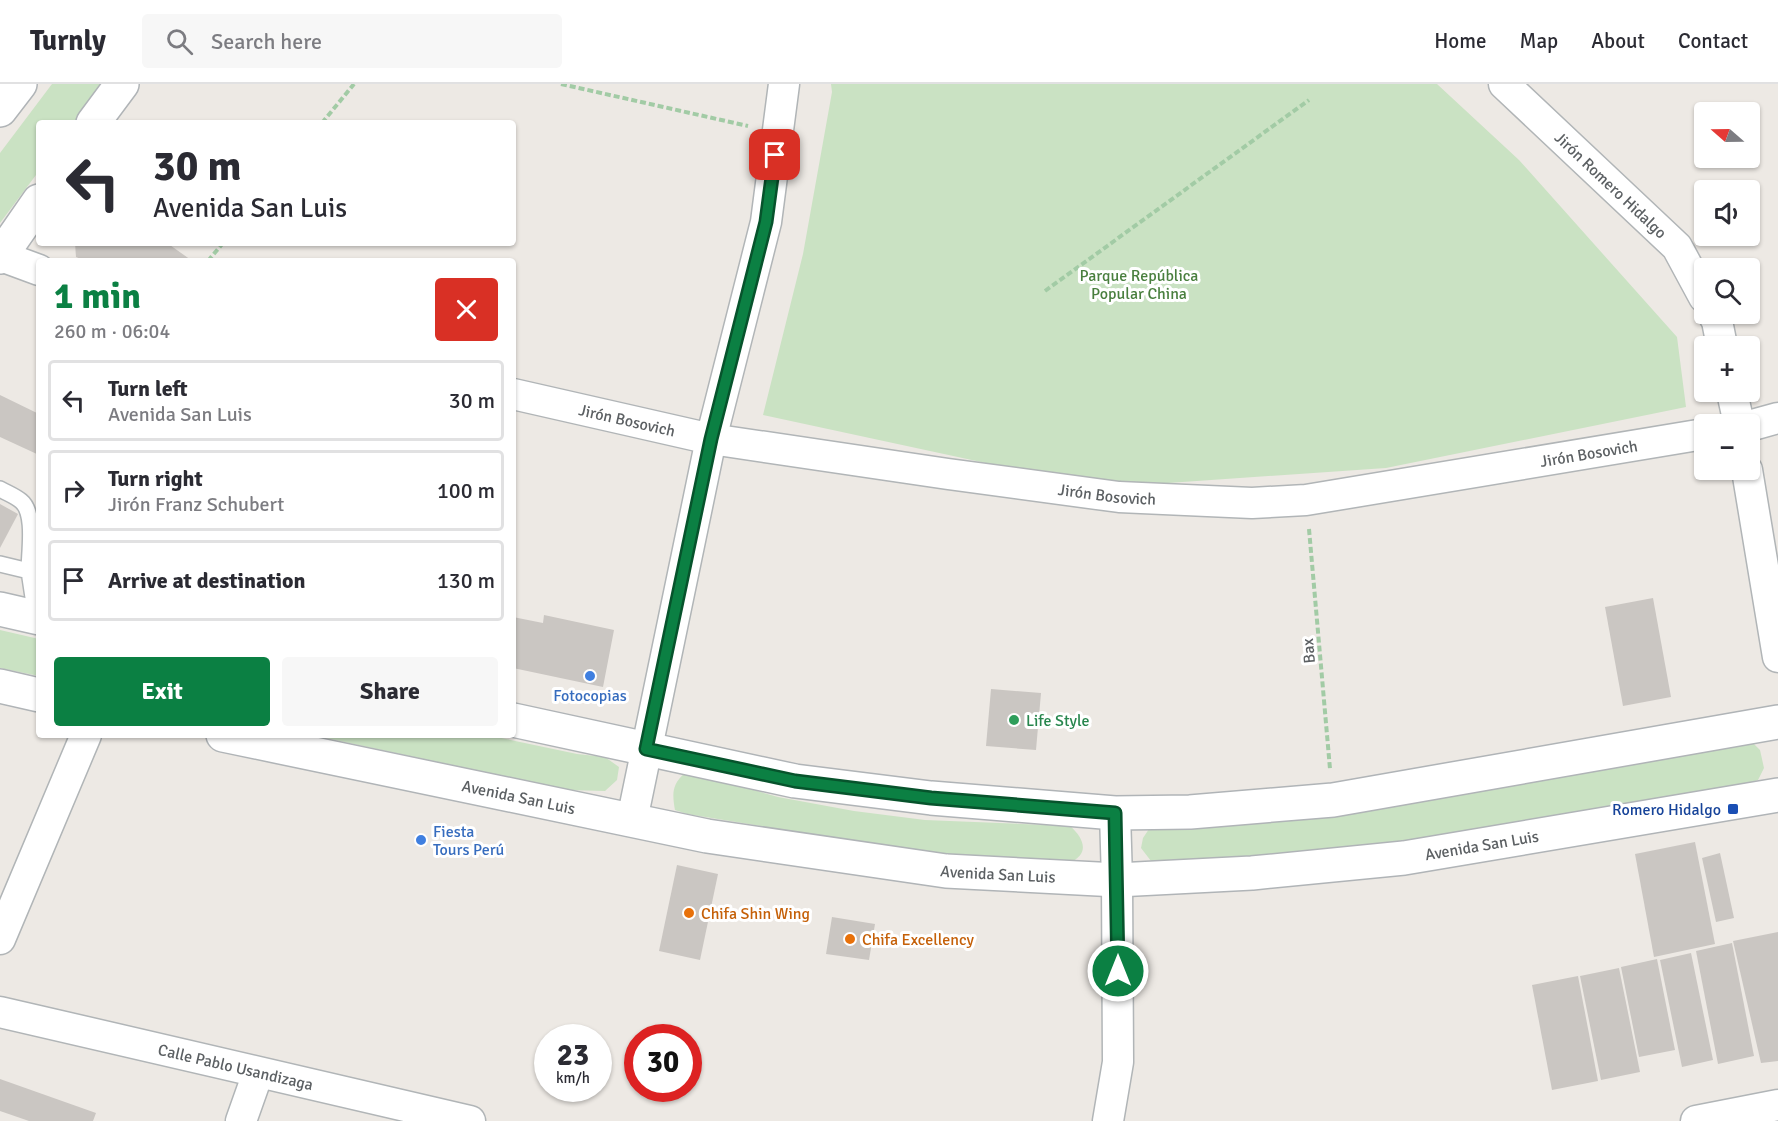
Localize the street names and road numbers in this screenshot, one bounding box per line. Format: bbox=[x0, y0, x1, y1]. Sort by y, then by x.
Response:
street label: Jirón Romero Hidalgo bbox=[1550, 128, 1671, 243]
street label: Jirón Bosovich bbox=[577, 400, 677, 442]
street label: Jirón Bosovich bbox=[1539, 436, 1639, 472]
street label: Jirón Bosovich bbox=[1057, 480, 1157, 510]
street label: Bax bbox=[1298, 637, 1320, 664]
street label: Avenida San Luis bbox=[460, 776, 577, 819]
street label: Avenida San Luis bbox=[1424, 826, 1540, 865]
street label: Avenida San Luis bbox=[939, 861, 1056, 888]
street label: Calle Pablo Usandizaga bbox=[156, 1040, 315, 1095]

